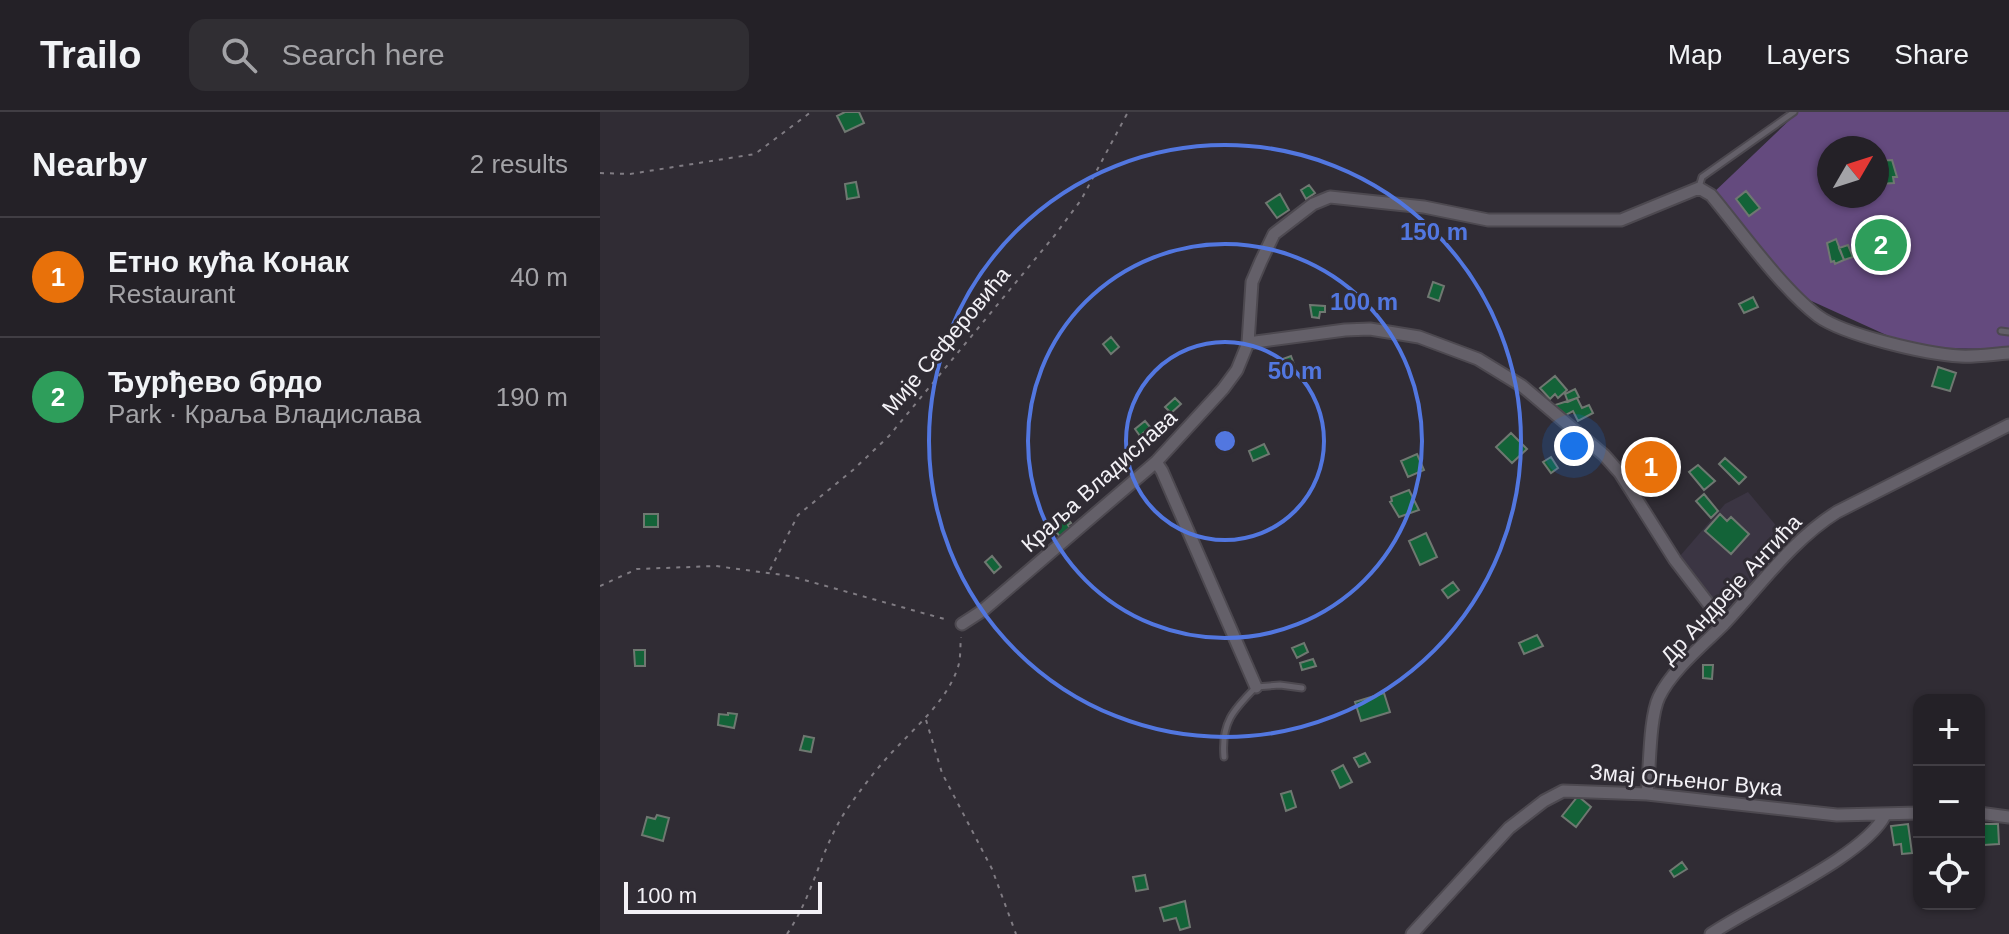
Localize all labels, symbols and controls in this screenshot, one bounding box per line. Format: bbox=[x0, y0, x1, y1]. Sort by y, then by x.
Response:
search box bbox=[189, 19, 749, 91]
icon: search bbox=[217, 33, 261, 77]
text: Trailo bbox=[40, 34, 141, 76]
text: Search here bbox=[281, 38, 445, 71]
text: Map bbox=[1668, 39, 1722, 70]
text: Layers bbox=[1766, 39, 1850, 70]
text: Share bbox=[1894, 39, 1969, 70]
north arrow bbox=[1817, 136, 1889, 208]
text: Nearby bbox=[32, 145, 147, 183]
text: 2 results bbox=[470, 149, 568, 179]
pin: 2 bbox=[1855, 215, 1907, 275]
text: 150 m bbox=[1400, 218, 1468, 245]
text: Етно кућа Конак bbox=[108, 245, 349, 278]
street label: Мије Сеферовића bbox=[877, 261, 1016, 420]
text: 1 bbox=[51, 262, 65, 292]
text: 40 m bbox=[510, 262, 568, 292]
text: Restaurant bbox=[108, 279, 235, 309]
text: 100 m bbox=[1330, 288, 1398, 315]
text: 50 m bbox=[1268, 357, 1322, 384]
text: Ђурђево брдо bbox=[108, 365, 322, 398]
text: 2 bbox=[51, 382, 65, 412]
text: 190 m bbox=[496, 382, 568, 412]
text: Park · Краља Владислава bbox=[108, 399, 421, 429]
street label: Краља Владислава bbox=[1016, 404, 1182, 557]
your location bbox=[1554, 426, 1594, 466]
centre of rings bbox=[1211, 427, 1239, 455]
pin: 1 bbox=[1625, 437, 1677, 497]
street label: Др Андреје Антића bbox=[1656, 509, 1807, 669]
map controls bbox=[1913, 694, 1985, 910]
button: + bbox=[1913, 694, 1985, 766]
street label: Змај Огњеног Вука bbox=[1589, 759, 1784, 801]
button: − bbox=[1913, 766, 1985, 838]
button: locate bbox=[1913, 838, 1985, 910]
scale bar bbox=[624, 878, 822, 914]
text: 100 m bbox=[636, 883, 697, 908]

